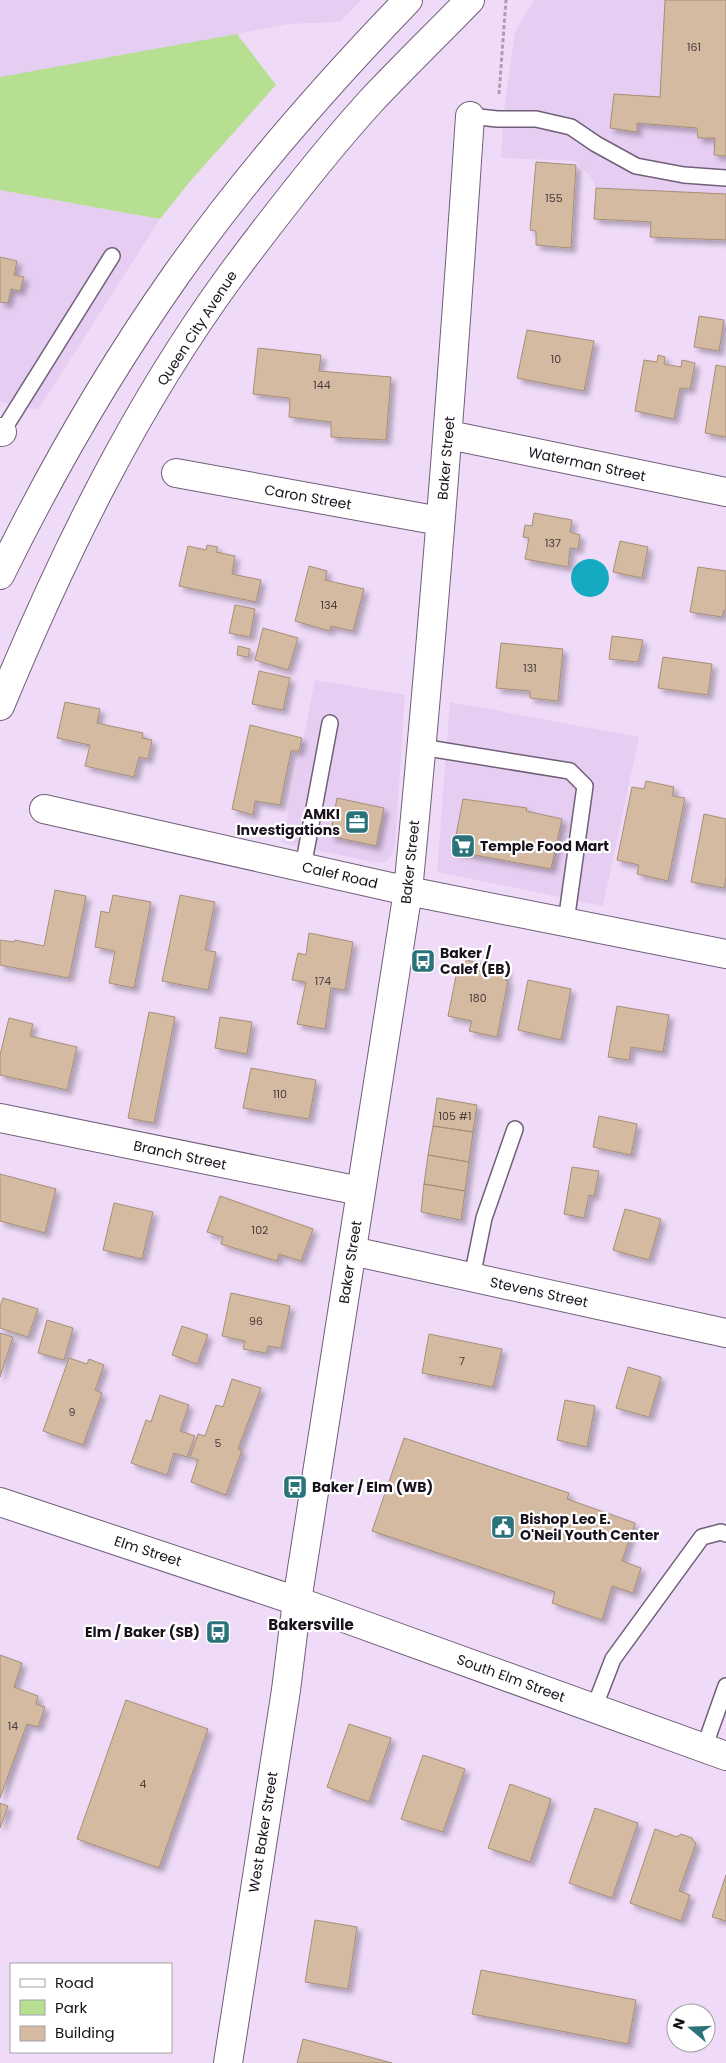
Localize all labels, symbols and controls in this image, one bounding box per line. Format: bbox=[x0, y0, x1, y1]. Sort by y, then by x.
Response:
house number: 161 bbox=[687, 39, 701, 55]
house number: 155 bbox=[545, 190, 563, 206]
street label: Queen City Avenue bbox=[152, 266, 242, 389]
house number: 10 bbox=[551, 351, 561, 367]
house number: 144 bbox=[313, 377, 331, 393]
street label: Baker Street bbox=[432, 415, 460, 501]
street label: Waterman Street bbox=[526, 442, 648, 486]
street label: Caron Street bbox=[263, 479, 353, 515]
house number: 137 bbox=[545, 535, 561, 551]
house number: 134 bbox=[321, 597, 338, 613]
house number: 131 bbox=[523, 660, 537, 676]
place label: AMKI Investigations bbox=[236, 804, 340, 840]
office icon: AMKI Investigations bbox=[344, 809, 370, 835]
street label: Baker Street bbox=[396, 819, 424, 905]
supermarket icon: Temple Food Mart bbox=[450, 833, 476, 859]
place label: Temple Food Mart bbox=[480, 836, 609, 856]
street label: Calef Road bbox=[300, 857, 380, 893]
place label: Baker / Calef (EB) bbox=[440, 943, 511, 979]
bus stop icon: Baker / Calef (EB) bbox=[410, 948, 436, 974]
house number: 174 bbox=[315, 973, 331, 989]
house number: 180 bbox=[469, 990, 487, 1006]
house number: 110 bbox=[273, 1086, 287, 1102]
house number: 105 #1 bbox=[438, 1108, 472, 1124]
street label: Branch Street bbox=[132, 1135, 228, 1175]
street label: Baker Street bbox=[334, 1219, 366, 1305]
house number: 102 bbox=[252, 1222, 268, 1238]
street label: Stevens Street bbox=[488, 1272, 590, 1312]
house number: 96 bbox=[249, 1313, 263, 1329]
house number: 7 bbox=[459, 1353, 465, 1369]
house number: 9 bbox=[69, 1404, 76, 1420]
house number: 5 bbox=[215, 1435, 222, 1451]
bus stop icon: Baker / Elm (WB) bbox=[282, 1474, 308, 1500]
place label: Baker / Elm (WB) bbox=[312, 1477, 433, 1497]
place label: Bishop Leo E. O'Neil Youth Center bbox=[520, 1509, 659, 1545]
public building icon: Bishop Leo E. O'Neil Youth Center bbox=[490, 1514, 516, 1540]
street label: Elm Street bbox=[112, 1531, 184, 1571]
district label: Bakersville bbox=[268, 1614, 354, 1635]
bus stop icon: Elm / Baker (SB) bbox=[205, 1619, 231, 1645]
place label: Elm / Baker (SB) bbox=[85, 1622, 200, 1642]
street label: South Elm Street bbox=[454, 1649, 568, 1707]
house number: 14 bbox=[8, 1718, 18, 1734]
street label: West Baker Street bbox=[244, 1770, 282, 1894]
house number: 4 bbox=[140, 1776, 147, 1792]
legend bbox=[10, 1963, 172, 2053]
text: Road bbox=[55, 1972, 94, 1993]
text: Park bbox=[55, 1997, 87, 2018]
north arrow bbox=[666, 2003, 716, 2053]
text: N bbox=[668, 2016, 690, 2032]
text: Building bbox=[55, 2022, 115, 2043]

